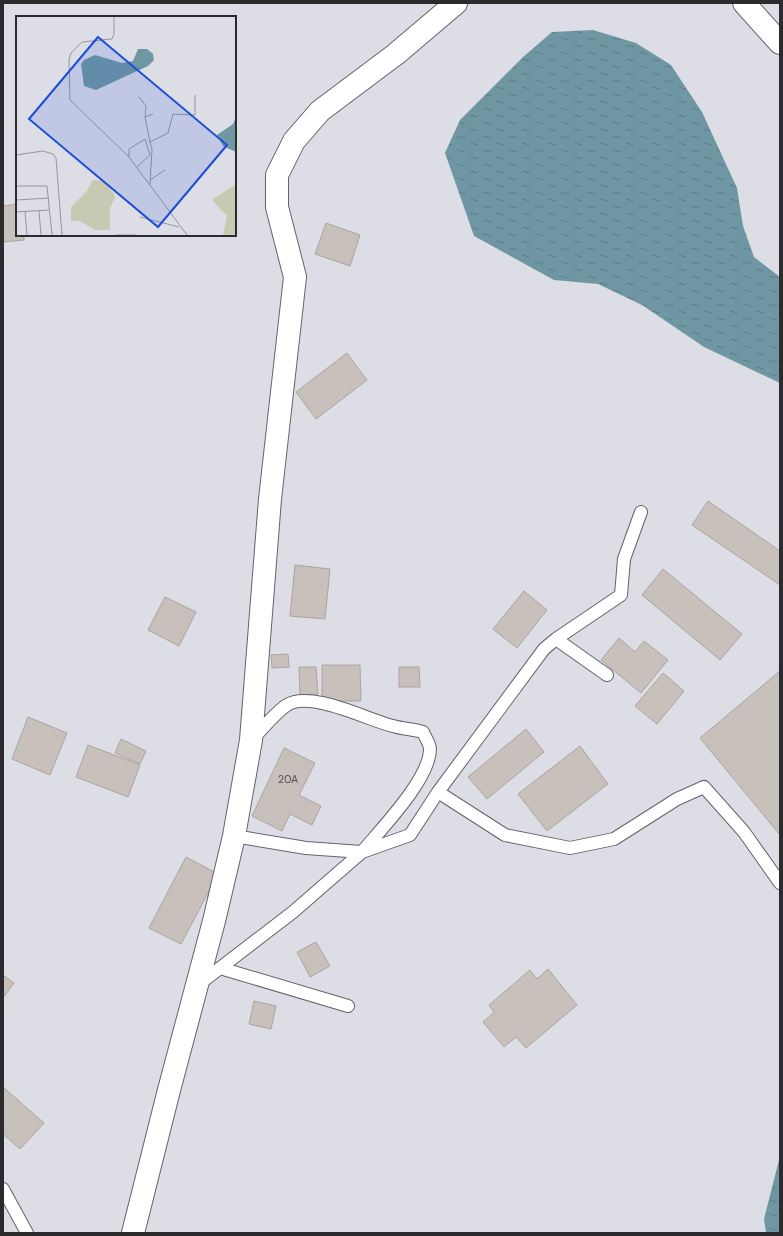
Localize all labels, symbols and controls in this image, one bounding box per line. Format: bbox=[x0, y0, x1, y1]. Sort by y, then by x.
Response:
inset map bbox=[16, 16, 236, 236]
house number: 20A bbox=[278, 772, 298, 786]

